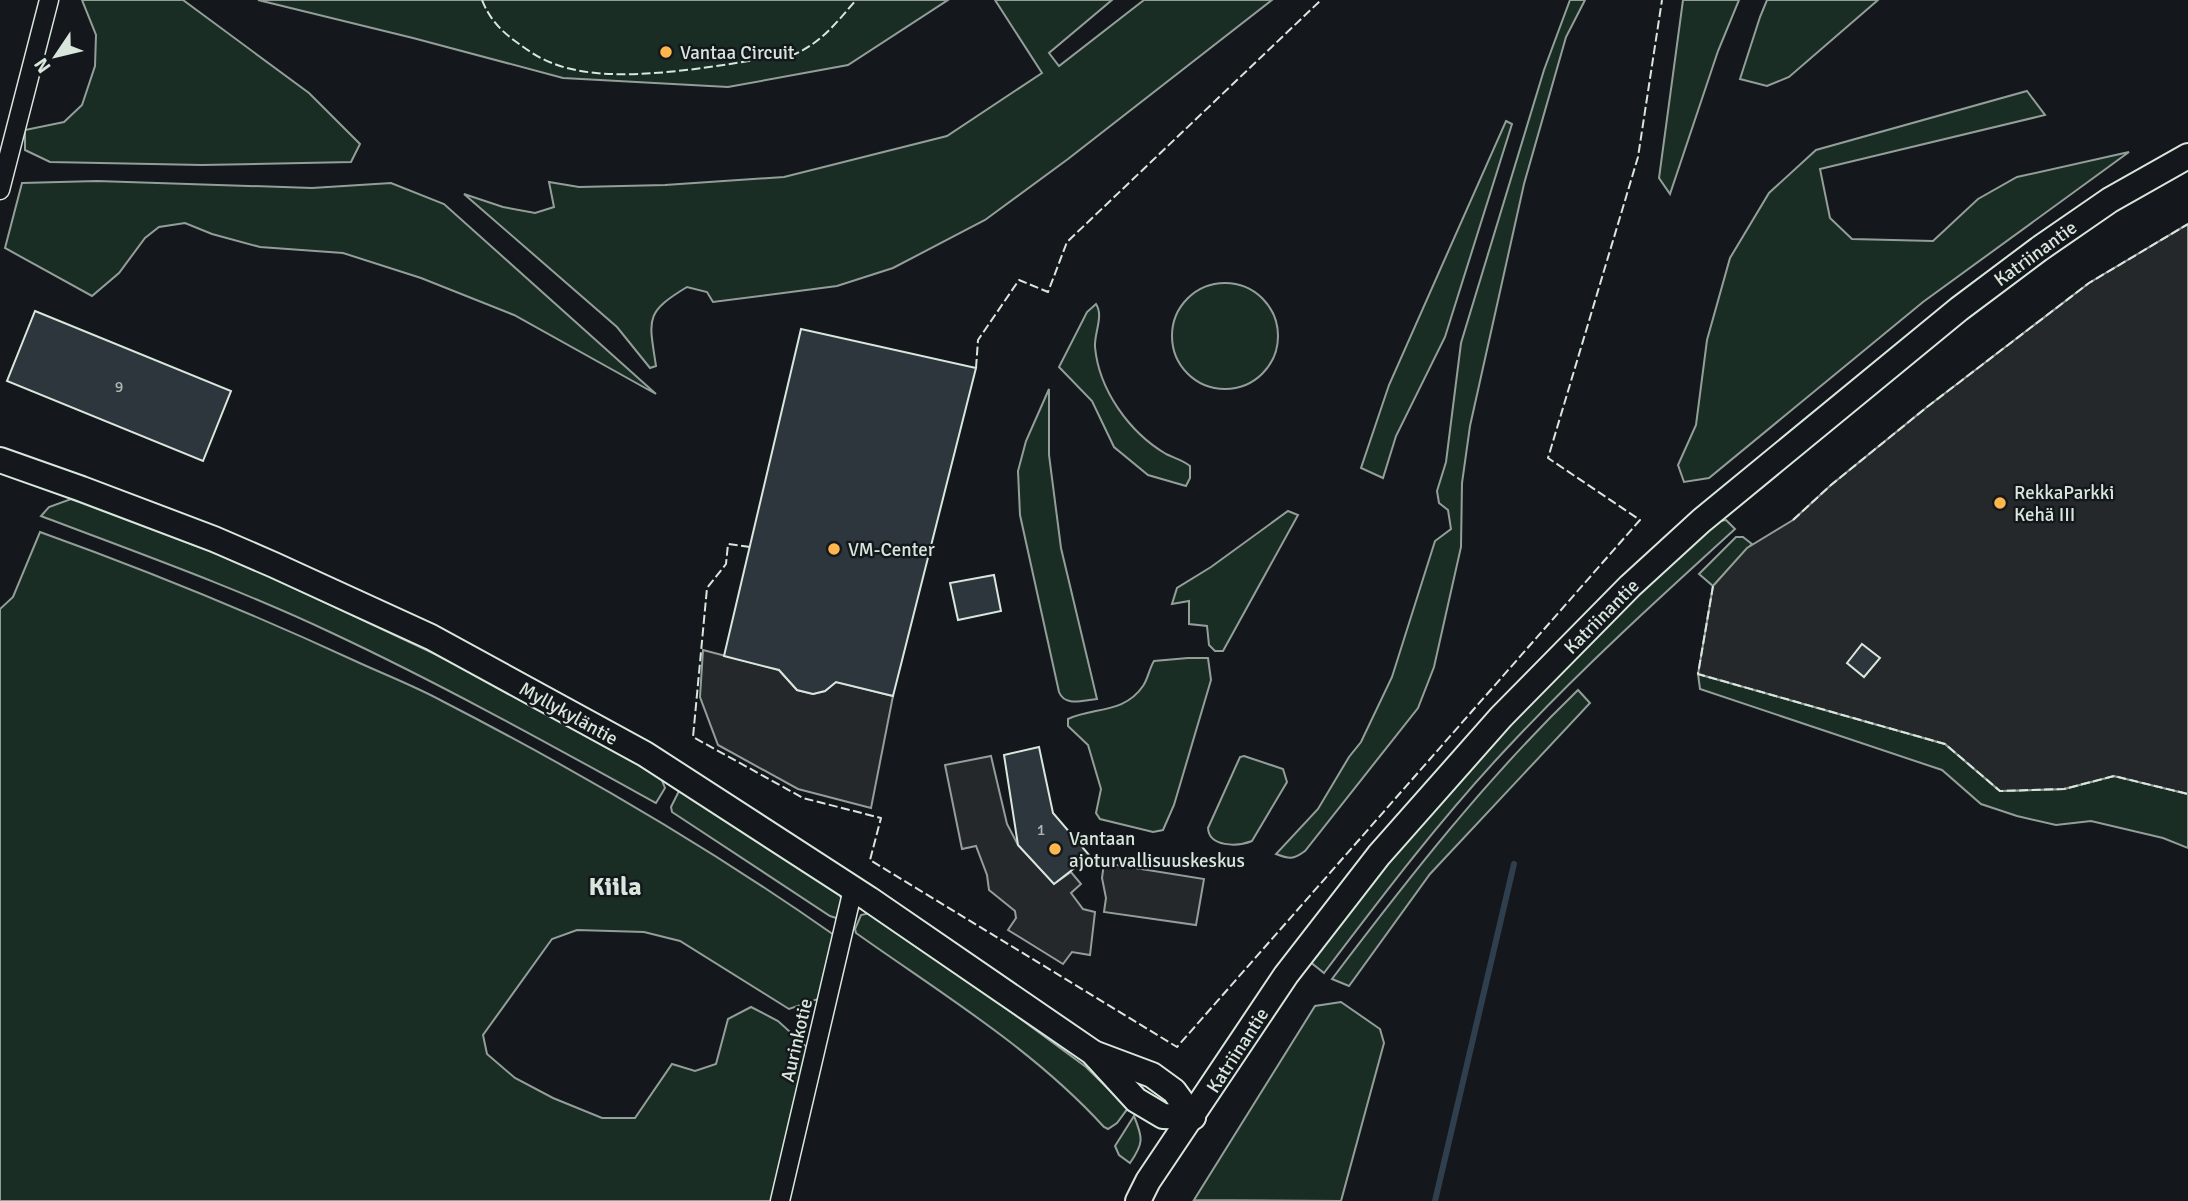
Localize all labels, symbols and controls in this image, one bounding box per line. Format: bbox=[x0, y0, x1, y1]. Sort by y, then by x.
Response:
north arrow bbox=[21, 21, 91, 91]
place label: Vantaa Circuit bbox=[680, 41, 795, 65]
marker: Vantaa Circuit bbox=[658, 44, 674, 60]
text: N bbox=[29, 53, 57, 77]
street label: Katriinantie bbox=[1989, 216, 2082, 292]
house number: 9 bbox=[115, 377, 123, 397]
place label: RekkaParkki Kehä III bbox=[2014, 481, 2114, 527]
marker: RekkaParkki Kehä III bbox=[1992, 495, 2008, 511]
place label: VM-Center bbox=[848, 538, 935, 562]
marker: VM-Center bbox=[826, 541, 842, 557]
street label: Katriinantie bbox=[1559, 574, 1644, 659]
street label: Myllykyläntie bbox=[515, 677, 622, 751]
house number: 1 bbox=[1037, 820, 1045, 840]
place label: Vantaan ajoturvallisuuskeskus bbox=[1069, 827, 1245, 873]
marker: Vantaan ajoturvallisuuskeskus bbox=[1047, 841, 1063, 857]
district label: Kiila bbox=[588, 871, 642, 903]
street label: Aurinkotie bbox=[776, 996, 818, 1084]
street label: Katriinantie bbox=[1201, 1003, 1274, 1098]

